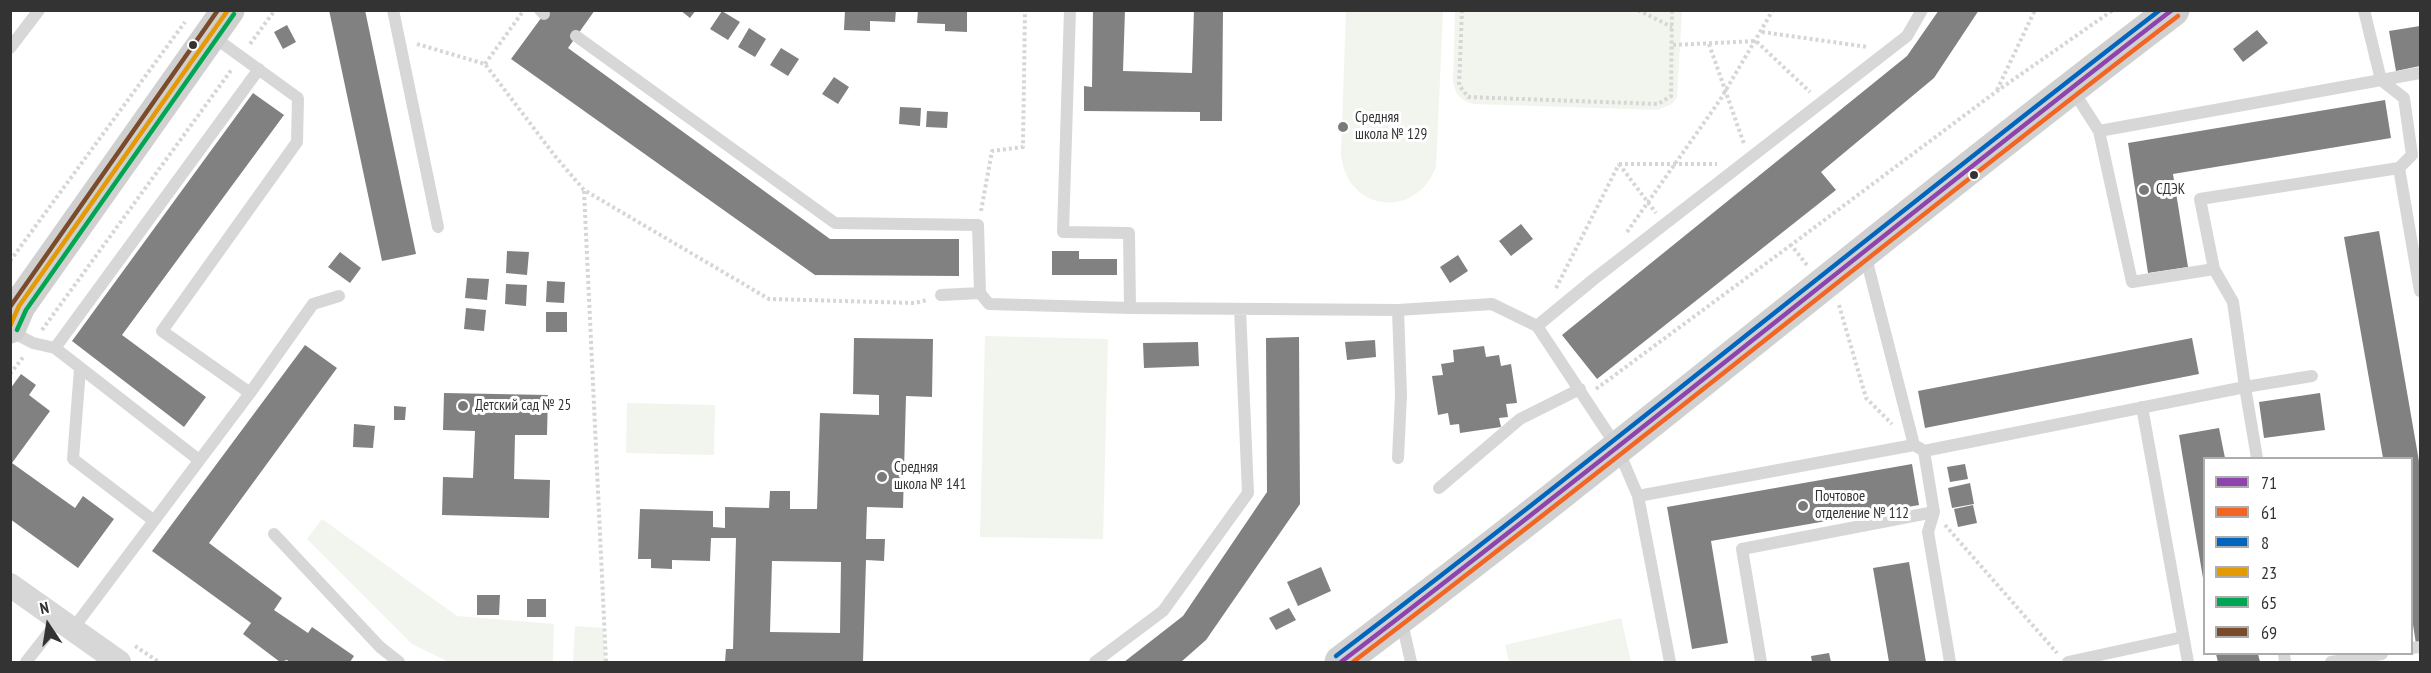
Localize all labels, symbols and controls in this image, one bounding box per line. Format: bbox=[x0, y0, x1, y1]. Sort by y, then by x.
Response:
unlabelled marker bbox=[187, 39, 199, 51]
place label: Средняя школа № 129 bbox=[1355, 109, 1427, 144]
marker: Средняя школа № 129 bbox=[1336, 120, 1350, 134]
unlabelled marker bbox=[1968, 169, 1980, 181]
place label: СДЭК bbox=[2156, 181, 2185, 199]
marker: СДЭК bbox=[2137, 183, 2151, 197]
place label: Детский сад № 25 bbox=[475, 397, 571, 415]
marker: Детский сад № 25 bbox=[456, 399, 470, 413]
legend bbox=[2203, 457, 2413, 655]
place label: Средняя школа № 141 bbox=[894, 459, 966, 494]
marker: Средняя школа № 141 bbox=[875, 470, 889, 484]
text: 71 bbox=[2261, 471, 2277, 494]
place label: Почтовое отделение № 112 bbox=[1815, 488, 1909, 523]
marker: Почтовое отделение № 112 bbox=[1796, 499, 1810, 513]
text: 61 bbox=[2261, 501, 2277, 524]
text: 8 bbox=[2261, 531, 2269, 554]
text: 23 bbox=[2261, 561, 2277, 584]
text: 65 bbox=[2261, 591, 2277, 614]
north arrow bbox=[18, 595, 78, 655]
text: N bbox=[38, 597, 51, 618]
text: 69 bbox=[2261, 621, 2277, 644]

